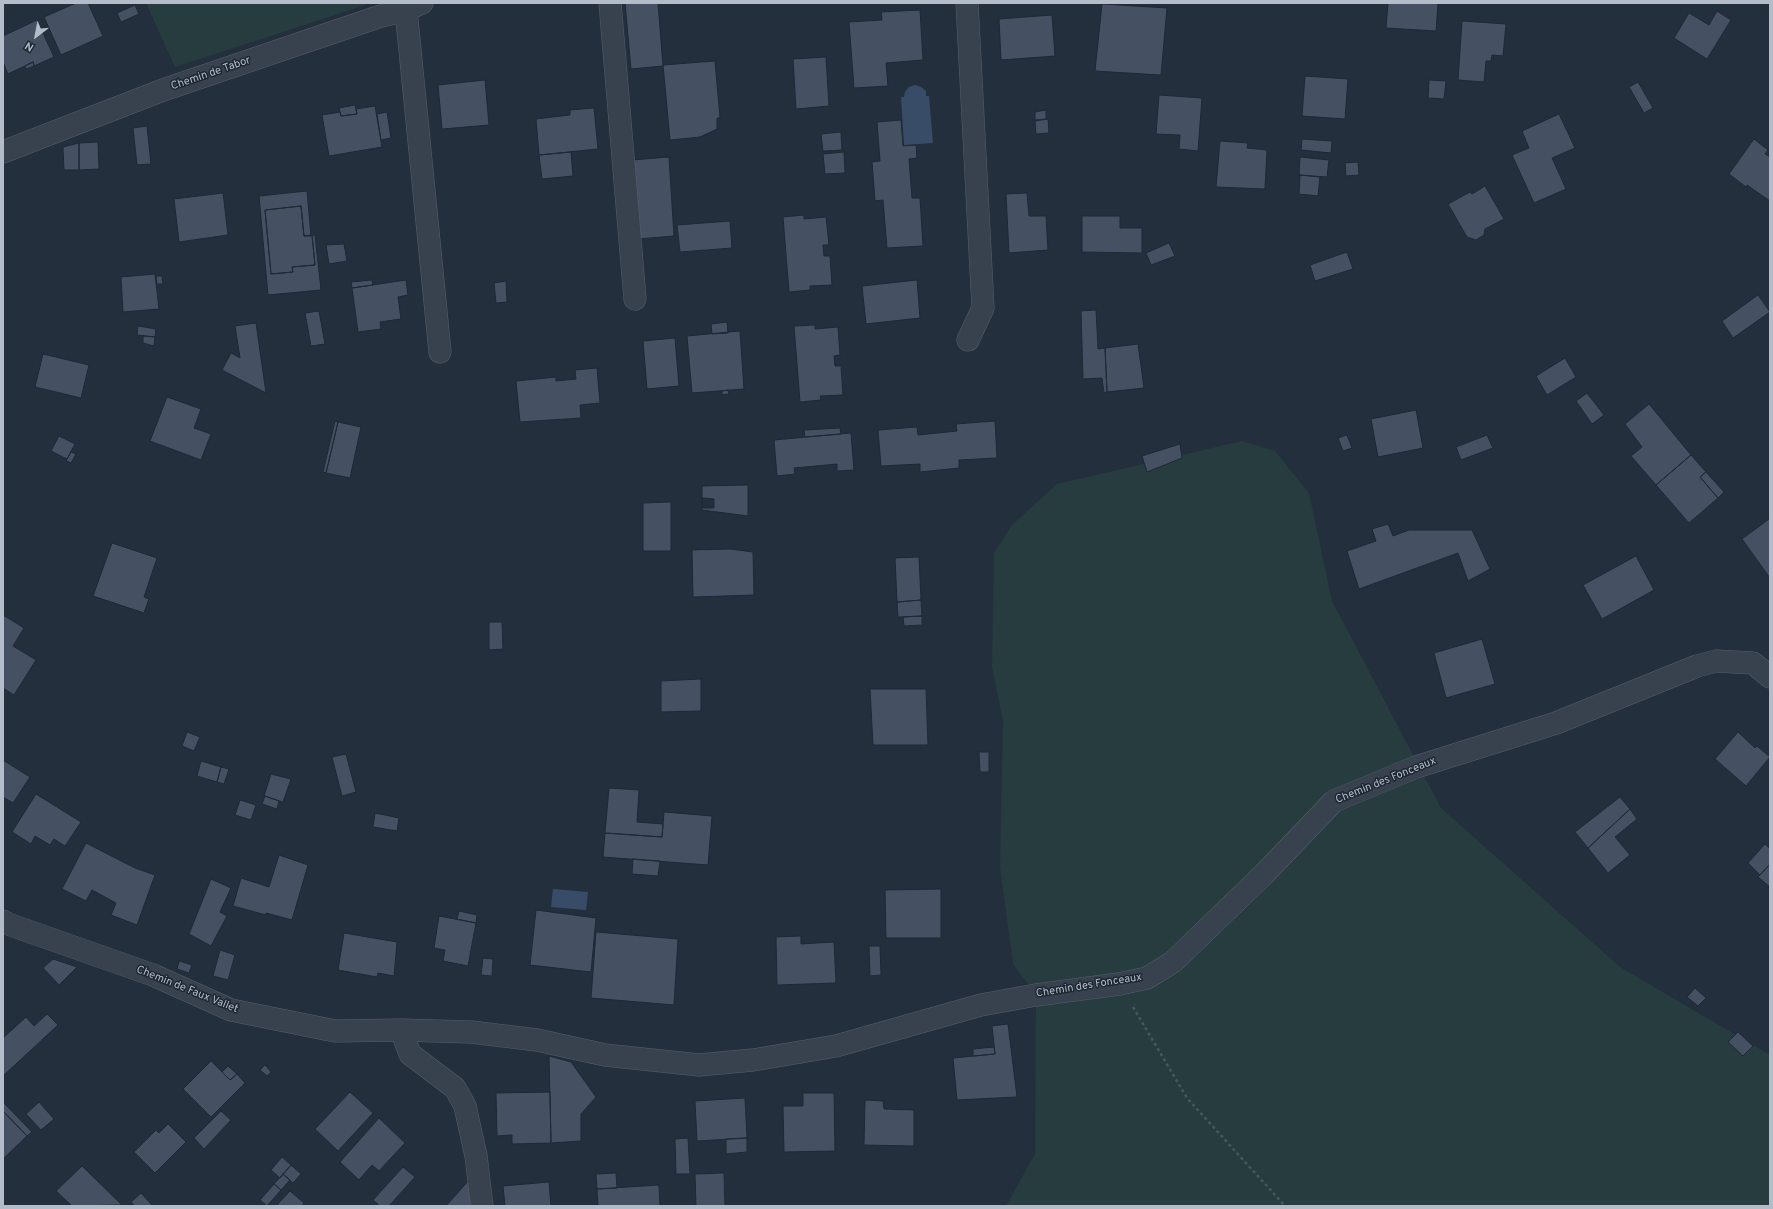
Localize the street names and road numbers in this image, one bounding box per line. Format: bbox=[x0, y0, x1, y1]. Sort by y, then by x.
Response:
street label: Chemin de Tabor bbox=[169, 54, 253, 94]
street label: Chemin des Fonceaux bbox=[1334, 755, 1438, 807]
street label: Chemin de Faux Vallet bbox=[134, 964, 240, 1016]
street label: Chemin des Fonceaux bbox=[1035, 971, 1143, 1001]

